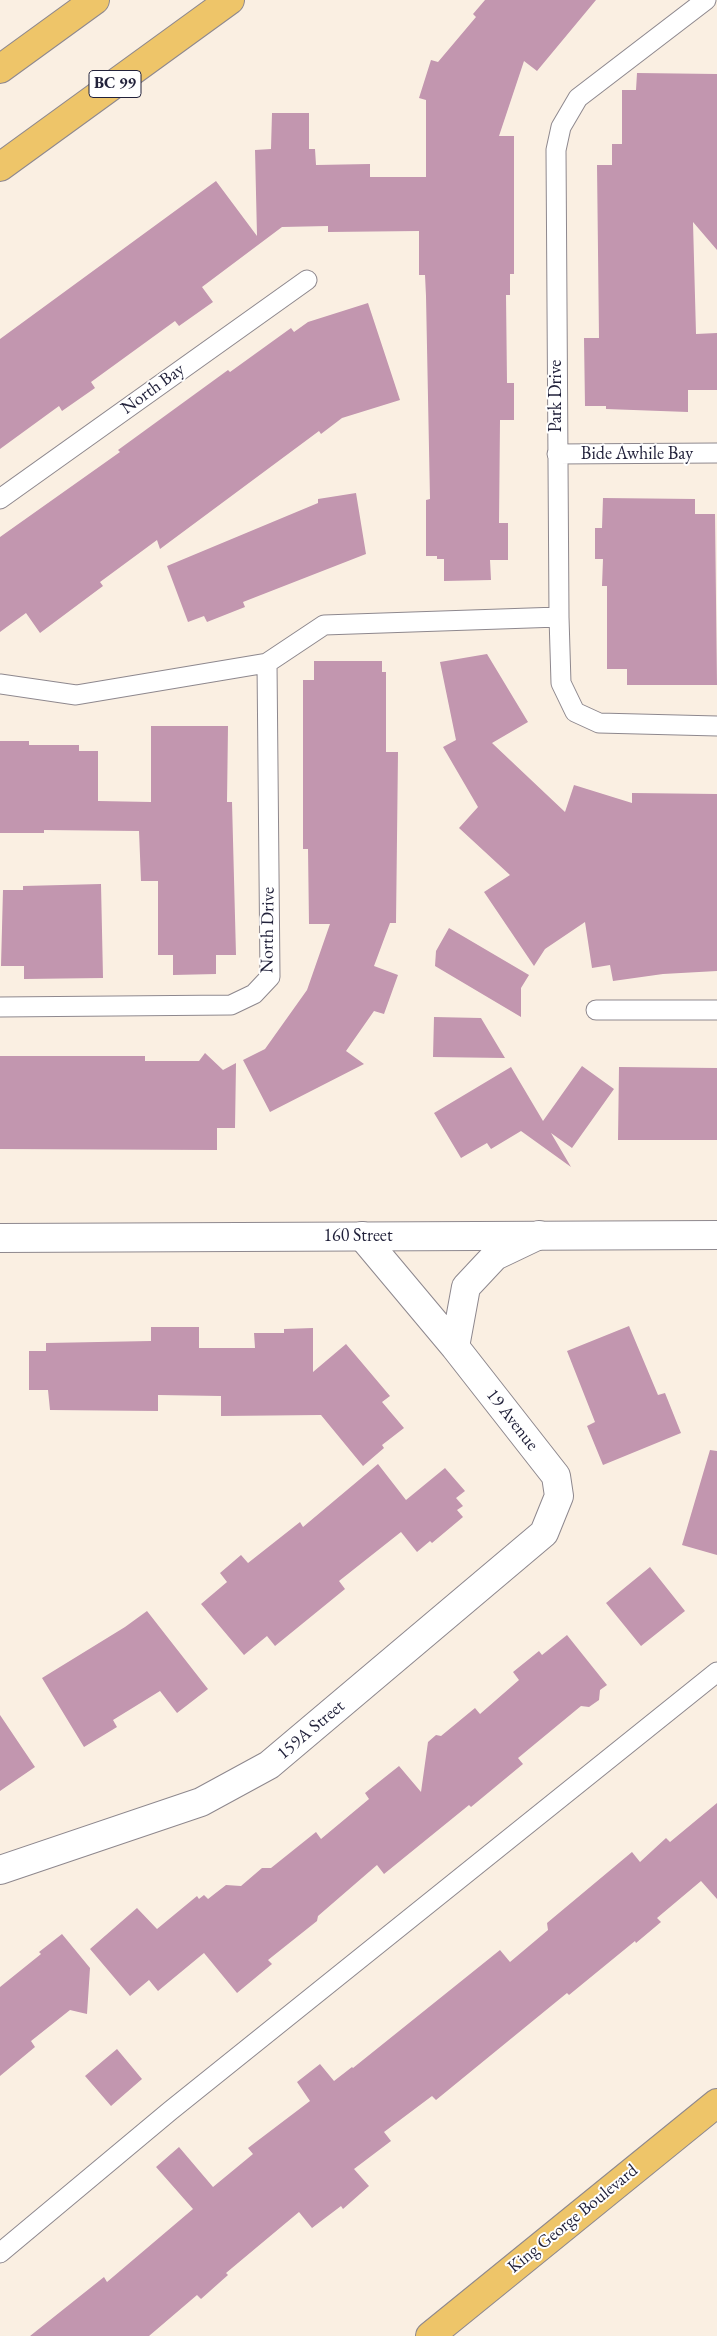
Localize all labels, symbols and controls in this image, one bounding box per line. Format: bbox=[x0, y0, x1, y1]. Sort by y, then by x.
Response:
road number: BC 99 bbox=[89, 70, 141, 98]
street label: North Bay bbox=[117, 359, 189, 419]
street label: Park Drive bbox=[545, 360, 567, 432]
street label: Bide Awhile Bay bbox=[581, 443, 693, 465]
street label: North Drive bbox=[256, 887, 280, 973]
street label: 160 Street bbox=[323, 1225, 393, 1247]
street label: 19 Avenue bbox=[481, 1385, 543, 1455]
street label: 159A Street bbox=[273, 1696, 349, 1764]
street label: King George Boulevard bbox=[504, 2160, 642, 2278]

